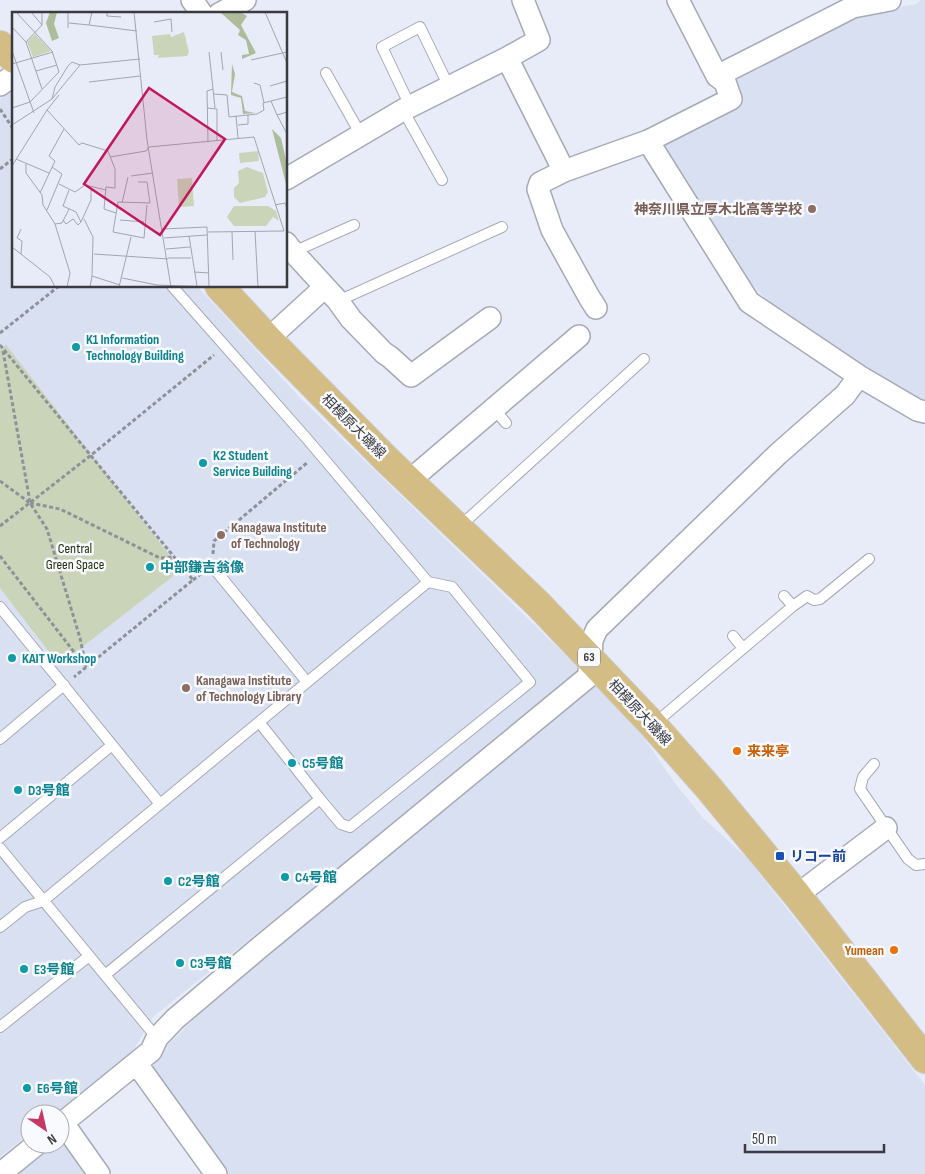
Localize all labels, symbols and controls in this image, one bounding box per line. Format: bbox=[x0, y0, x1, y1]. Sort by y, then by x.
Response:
inset map bbox=[12, 12, 288, 288]
place label: 神奈川県立厚木北高等学校 bbox=[634, 201, 802, 218]
marker: 神奈川県立厚木北高等学校 bbox=[806, 203, 818, 215]
place label: K1 Information Technology Building bbox=[86, 331, 184, 364]
marker: K1 Information Technology Building bbox=[70, 341, 82, 353]
street label: 相模原大磯線 bbox=[318, 391, 389, 462]
place label: K2 Student Service Building bbox=[213, 447, 292, 480]
marker: K2 Student Service Building bbox=[197, 457, 209, 469]
place label: Kanagawa Institute of Technology bbox=[231, 519, 326, 552]
marker: Kanagawa Institute of Technology bbox=[215, 529, 227, 541]
park label: Central Green Space bbox=[46, 540, 104, 573]
place label: 中部鎌吉翁像 bbox=[160, 559, 244, 576]
marker: 中部鎌吉翁像 bbox=[144, 561, 156, 573]
road number: 63 bbox=[578, 648, 600, 666]
place label: KAIT Workshop bbox=[22, 650, 96, 667]
marker: KAIT Workshop bbox=[6, 652, 18, 664]
place label: Kanagawa Institute of Technology Library bbox=[196, 672, 302, 705]
street label: 相模原大磯線 bbox=[605, 676, 674, 749]
marker: Kanagawa Institute of Technology Library bbox=[180, 682, 192, 694]
place label: 来来亭 bbox=[747, 743, 789, 760]
marker: 来来亭 bbox=[731, 745, 743, 757]
place label: C5号館 bbox=[302, 755, 343, 772]
marker: C5号館 bbox=[286, 757, 298, 769]
place label: D3号館 bbox=[28, 782, 70, 799]
marker: D3号館 bbox=[12, 784, 24, 796]
place label: リコー前 bbox=[790, 848, 846, 865]
marker: リコー前 bbox=[774, 850, 786, 862]
place label: C4号館 bbox=[295, 869, 337, 886]
marker: C4号館 bbox=[279, 871, 291, 883]
place label: C2号館 bbox=[178, 873, 219, 890]
marker: C2号館 bbox=[162, 875, 174, 887]
place label: Yumean bbox=[845, 942, 884, 959]
marker: Yumean bbox=[888, 944, 900, 956]
place label: C3号館 bbox=[190, 955, 231, 972]
marker: C3号館 bbox=[174, 957, 186, 969]
place label: E3号館 bbox=[34, 961, 74, 978]
marker: E3号館 bbox=[18, 963, 30, 975]
place label: E6号館 bbox=[37, 1080, 78, 1097]
marker: E6号館 bbox=[21, 1082, 33, 1094]
north arrow bbox=[20, 1104, 70, 1154]
scale bar bbox=[745, 1122, 884, 1154]
text: N bbox=[44, 1130, 60, 1149]
text: 50 m bbox=[752, 1130, 777, 1149]

